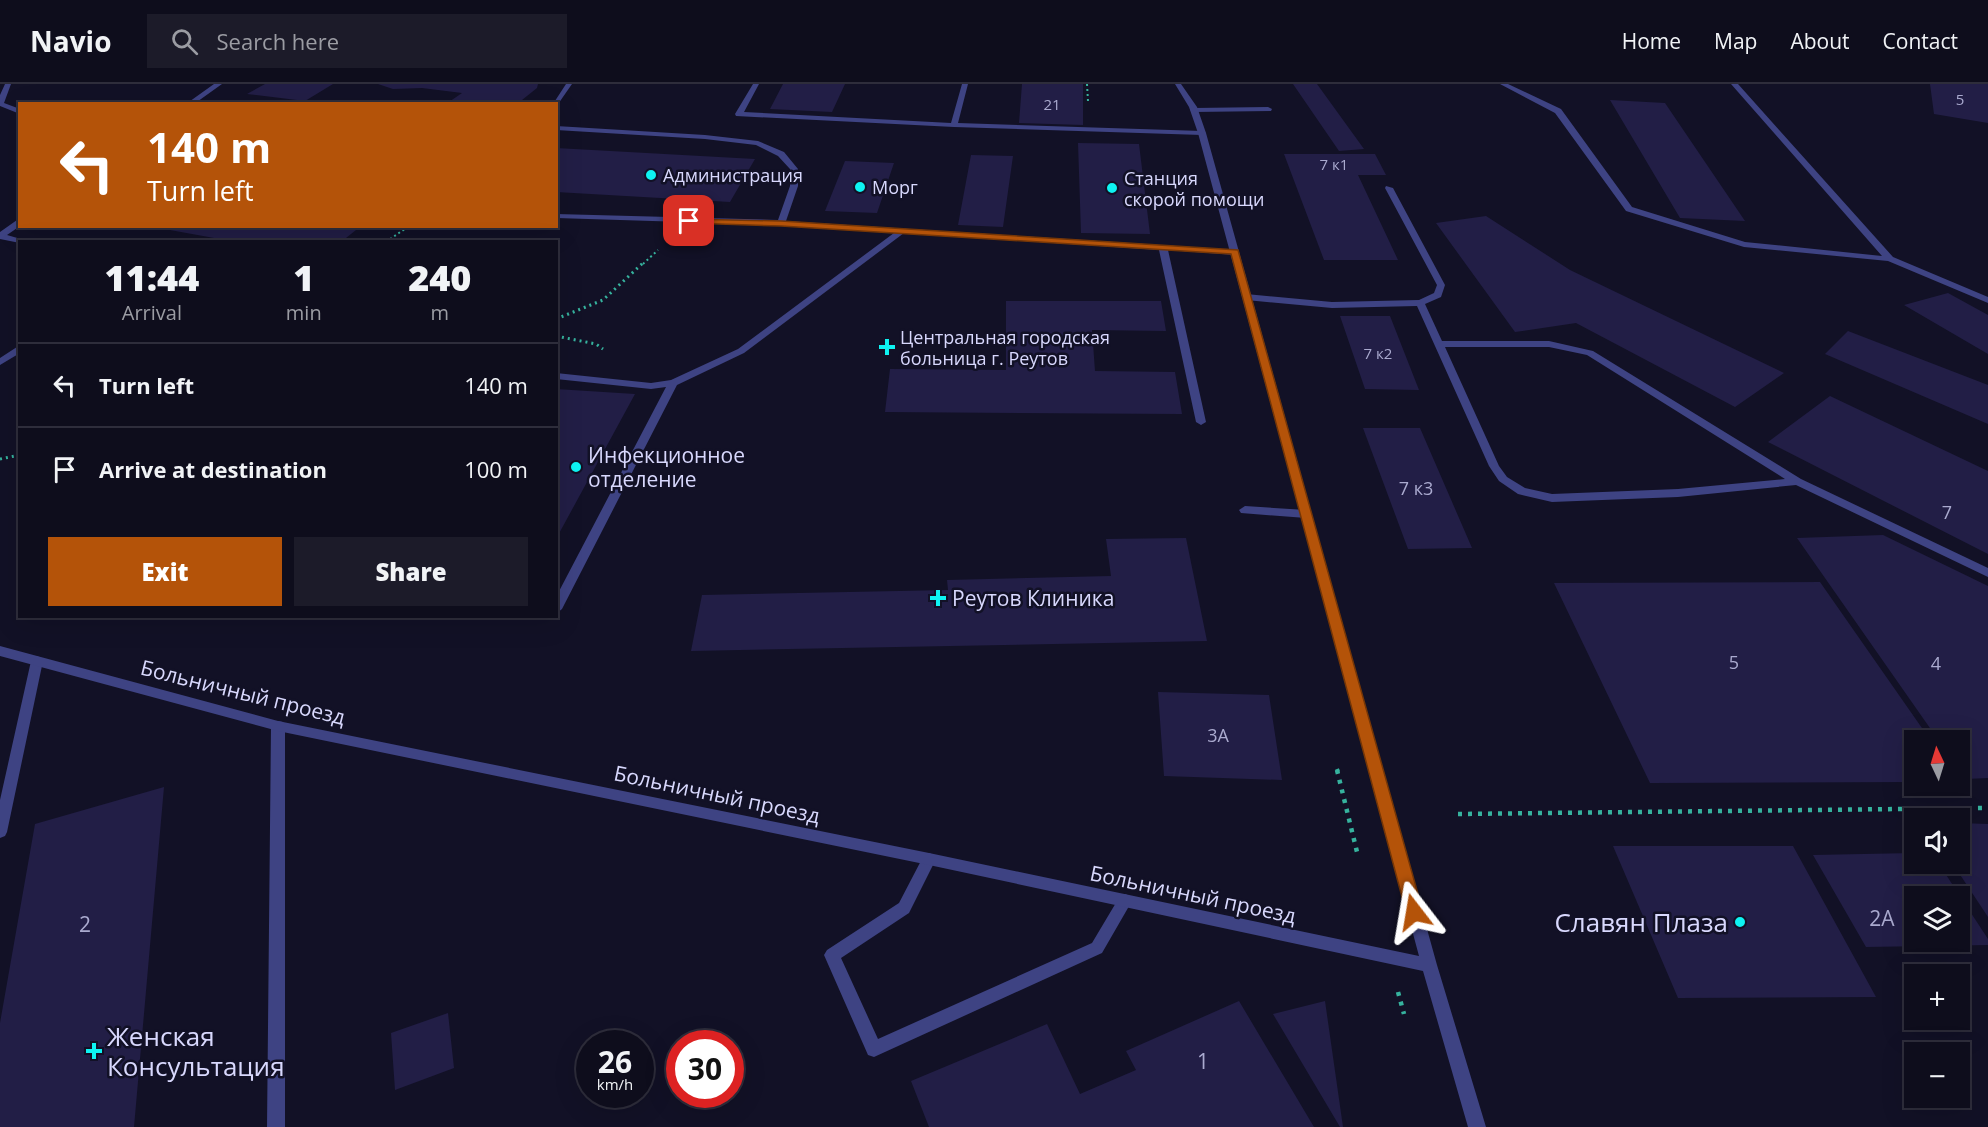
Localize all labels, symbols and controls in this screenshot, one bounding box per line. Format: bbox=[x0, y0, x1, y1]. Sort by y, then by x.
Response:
search box bbox=[147, 14, 567, 68]
text: Navio bbox=[30, 22, 111, 60]
icon: search bbox=[168, 25, 201, 58]
text: Search here bbox=[216, 26, 339, 56]
text: Home bbox=[1622, 27, 1681, 55]
text: Map bbox=[1714, 27, 1757, 55]
text: About bbox=[1790, 27, 1850, 55]
text: Contact bbox=[1883, 27, 1958, 55]
house number: 5 bbox=[1956, 89, 1964, 109]
house number: 21 bbox=[1043, 94, 1061, 114]
text: 140 m bbox=[147, 118, 271, 175]
icon: left bbox=[48, 126, 126, 204]
house number: 7 к1 bbox=[1320, 154, 1348, 174]
place label: Администрация bbox=[663, 163, 803, 187]
place label: Станция скорой помощи bbox=[1124, 166, 1264, 211]
marker: Администрация bbox=[644, 168, 658, 182]
text: Turn left bbox=[147, 172, 254, 209]
place label: Морг bbox=[872, 175, 918, 199]
marker: Морг bbox=[853, 180, 867, 194]
marker: Станция скорой помощи bbox=[1105, 181, 1119, 195]
pin bbox=[663, 195, 714, 246]
icon: arrive bbox=[672, 204, 705, 237]
text: 11:44 bbox=[105, 253, 199, 302]
text: 1 bbox=[293, 253, 314, 302]
text: 240 bbox=[408, 253, 471, 302]
text: Arrival bbox=[122, 299, 182, 326]
text: min bbox=[286, 299, 322, 326]
text: m bbox=[431, 299, 449, 326]
place label: Центральная городская больница г. Реутов bbox=[900, 325, 1110, 370]
marker: Центральная городская больница г. Реутов bbox=[878, 338, 896, 356]
house number: 7 к2 bbox=[1364, 343, 1392, 363]
icon: left bbox=[48, 369, 81, 402]
text: Turn left bbox=[99, 370, 194, 400]
text: 140 m bbox=[464, 370, 528, 400]
place label: Инфекционное отделение bbox=[588, 441, 745, 493]
icon: arrive bbox=[48, 453, 81, 486]
text: Arrive at destination bbox=[99, 454, 327, 484]
text: 100 m bbox=[464, 454, 528, 484]
marker: Инфекционное отделение bbox=[569, 460, 583, 474]
house number: 7 к3 bbox=[1399, 476, 1433, 500]
house number: 7 bbox=[1942, 500, 1952, 524]
button: Exit bbox=[48, 537, 282, 606]
button: Share bbox=[294, 537, 528, 606]
place label: Реутов Клиника bbox=[952, 584, 1114, 612]
marker: Реутов Клиника bbox=[929, 589, 947, 607]
house number: 5 bbox=[1729, 650, 1739, 674]
house number: 4 bbox=[1931, 651, 1941, 675]
street label: Больничный проезд bbox=[138, 653, 348, 731]
house number: 3А bbox=[1207, 723, 1229, 747]
north arrow bbox=[1904, 730, 1970, 796]
map controls bbox=[1904, 730, 1970, 1108]
street label: Больничный проезд bbox=[611, 758, 823, 830]
button: sound bbox=[1904, 808, 1970, 874]
street label: Больничный проезд bbox=[1087, 858, 1299, 930]
position arrow bbox=[1382, 880, 1446, 944]
button: layers bbox=[1904, 886, 1970, 952]
place label: Славян Плаза bbox=[1554, 904, 1728, 940]
house number: 2А bbox=[1869, 904, 1895, 932]
house number: 2 bbox=[79, 910, 91, 938]
marker: Славян Плаза bbox=[1733, 915, 1747, 929]
button: + bbox=[1904, 964, 1970, 1030]
place label: Женская Консультация bbox=[107, 1018, 285, 1084]
speed limit sign: 30 bbox=[666, 1030, 744, 1108]
text: 26 bbox=[598, 1041, 632, 1082]
marker: Женская Консультация bbox=[85, 1042, 103, 1060]
button: − bbox=[1904, 1042, 1970, 1108]
house number: 1 bbox=[1197, 1047, 1209, 1075]
text: km/h bbox=[597, 1074, 633, 1094]

